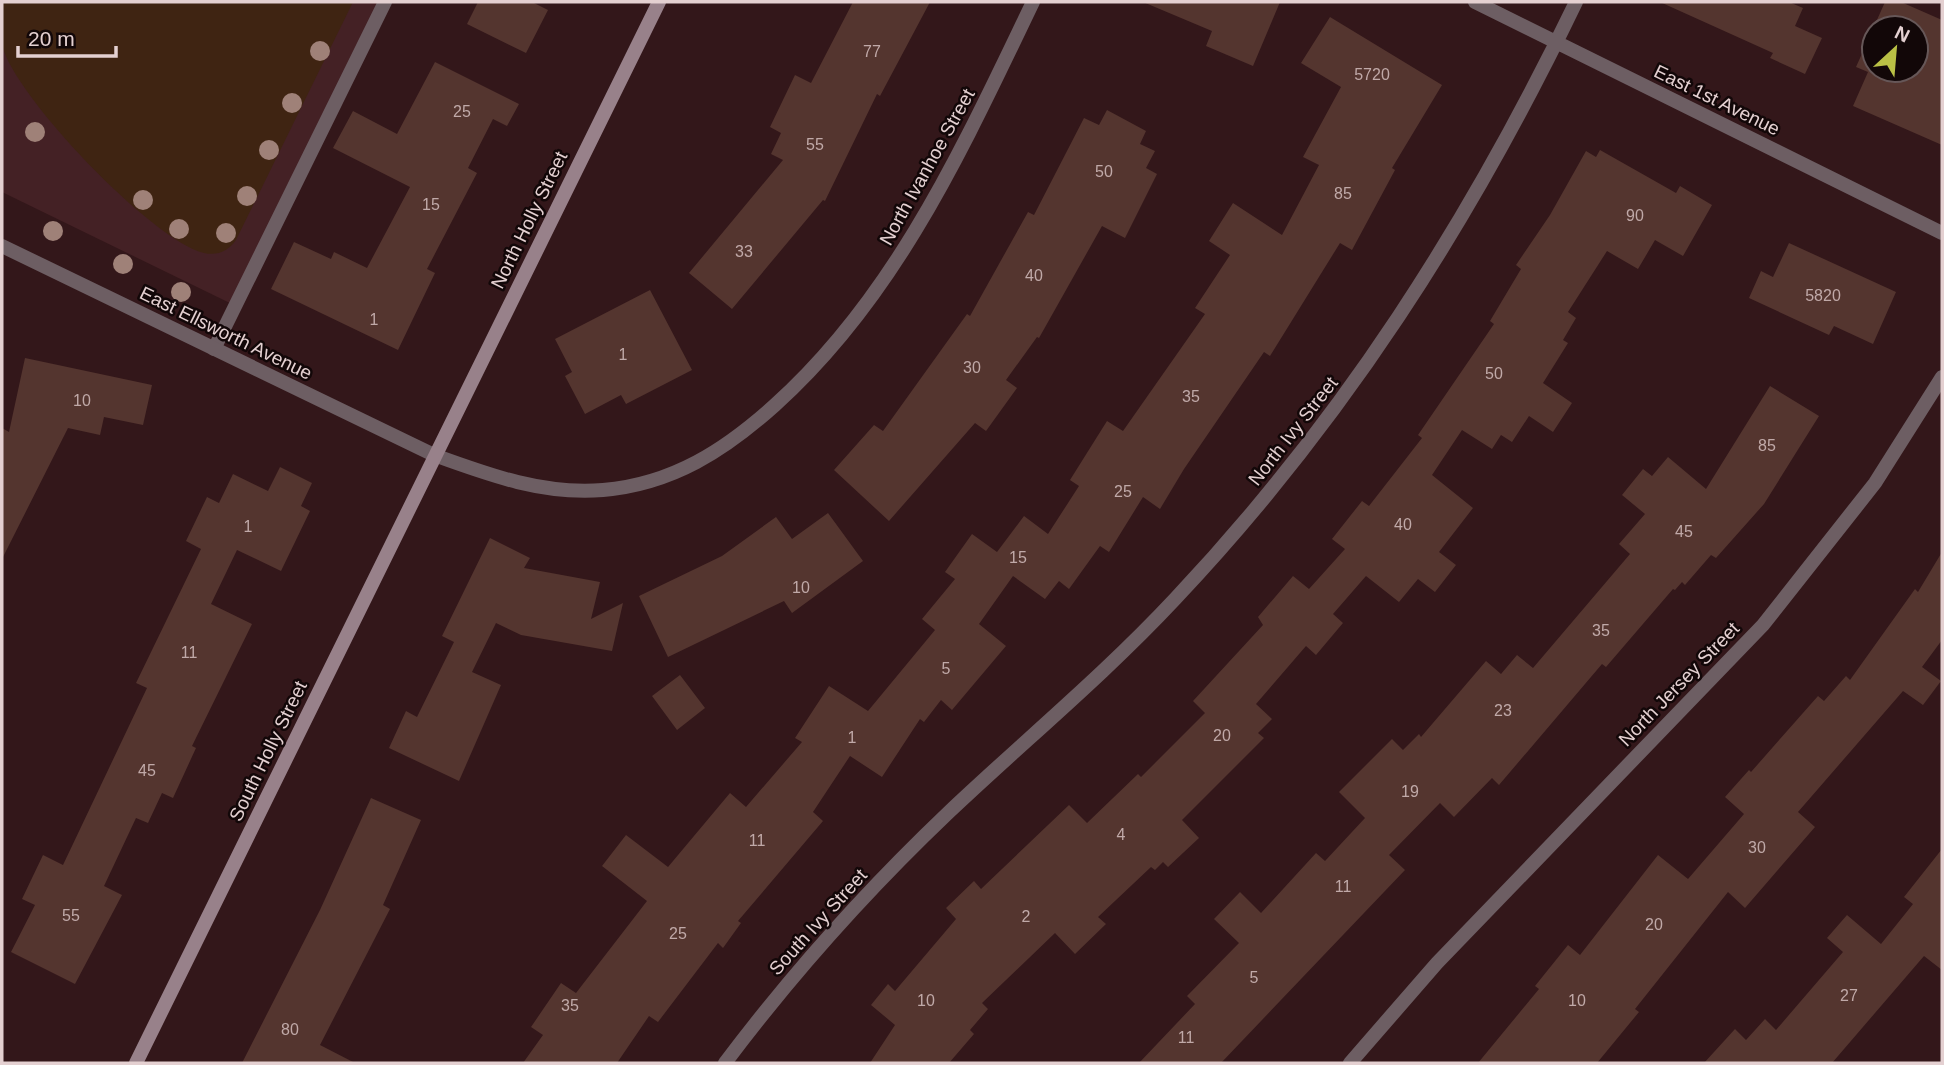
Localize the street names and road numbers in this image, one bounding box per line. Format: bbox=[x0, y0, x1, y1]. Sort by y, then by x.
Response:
street label: East 1st Avenue bbox=[1651, 61, 1783, 139]
street label: North Ivanhoe Street bbox=[875, 85, 979, 249]
street label: North Holly Street bbox=[487, 147, 572, 292]
street label: East Ellsworth Avenue bbox=[137, 282, 315, 384]
street label: North Ivy Street bbox=[1244, 372, 1342, 489]
street label: North Jersey Street bbox=[1615, 617, 1744, 750]
street label: South Holly Street bbox=[225, 677, 311, 824]
street label: South Ivy Street bbox=[765, 864, 872, 979]

